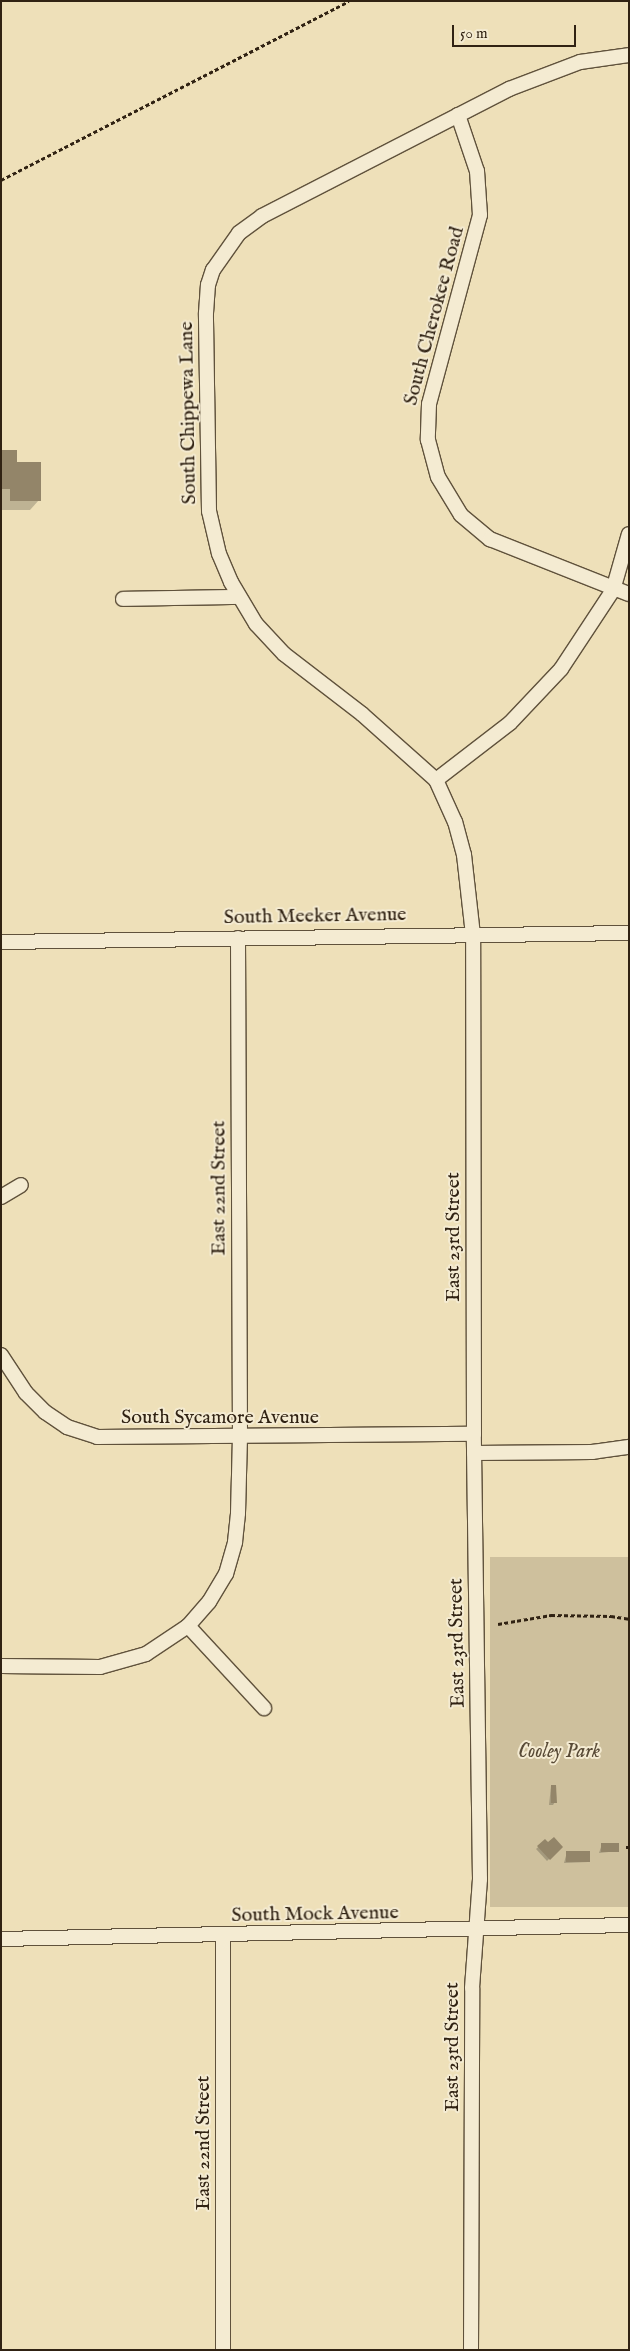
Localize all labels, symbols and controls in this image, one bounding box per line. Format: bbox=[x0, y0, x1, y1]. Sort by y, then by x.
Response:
scale bar bbox=[455, 15, 579, 47]
text: 50 m bbox=[460, 24, 488, 43]
street label: South Cherokee Road bbox=[399, 224, 469, 408]
street label: South Chippewa Lane bbox=[174, 321, 202, 505]
street label: South Meeker Avenue bbox=[223, 902, 407, 930]
street label: East 22nd Street bbox=[207, 1121, 231, 1255]
street label: East 23rd Street bbox=[441, 1172, 465, 1302]
street label: South Sycamore Avenue bbox=[121, 1405, 319, 1429]
street label: East 23rd Street bbox=[444, 1578, 470, 1708]
park label: Cooley Park bbox=[518, 1739, 600, 1763]
street label: South Mock Avenue bbox=[231, 1901, 399, 1927]
street label: East 23rd Street bbox=[440, 1982, 464, 2112]
street label: East 22nd Street bbox=[191, 2076, 215, 2210]

